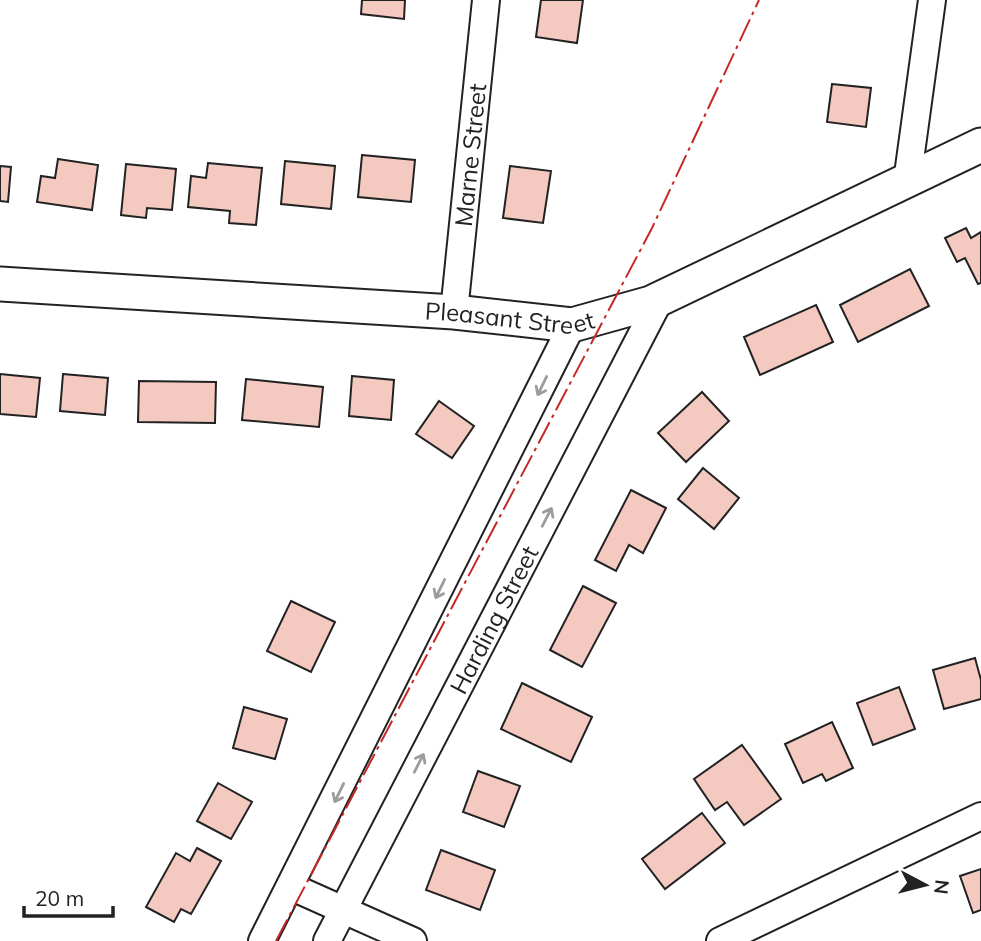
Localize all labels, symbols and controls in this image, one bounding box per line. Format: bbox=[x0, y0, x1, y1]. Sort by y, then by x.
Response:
street label: Marne Street bbox=[448, 82, 492, 228]
street label: Pleasant Street bbox=[424, 295, 598, 340]
one-way arrow bbox=[534, 375, 548, 396]
one-way arrow bbox=[540, 507, 554, 528]
street label: Harding Street bbox=[443, 541, 544, 699]
one-way arrow bbox=[433, 578, 447, 599]
one-way arrow bbox=[413, 753, 427, 774]
one-way arrow bbox=[331, 782, 345, 803]
north arrow bbox=[890, 850, 960, 920]
scale bar bbox=[24, 874, 114, 918]
text: N bbox=[929, 878, 955, 896]
text: 20 m bbox=[35, 885, 84, 911]

